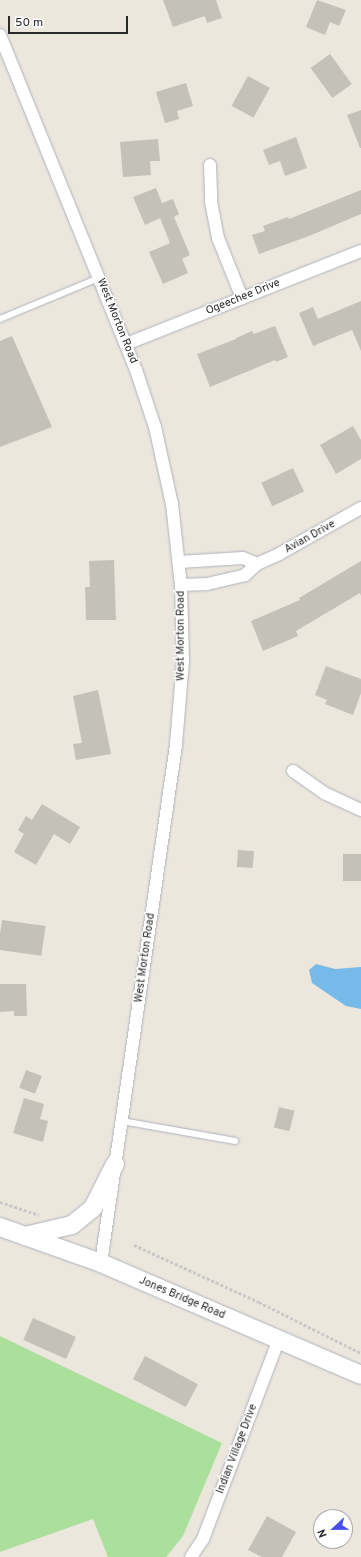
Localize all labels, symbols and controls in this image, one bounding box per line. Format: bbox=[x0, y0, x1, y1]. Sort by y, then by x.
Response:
scale bar bbox=[10, 8, 130, 34]
text: 50 m bbox=[15, 15, 43, 31]
street label: Ogeechee Drive bbox=[204, 276, 282, 318]
street label: West Morton Road bbox=[94, 277, 140, 365]
street label: Avian Drive bbox=[282, 518, 338, 556]
street label: West Morton Road bbox=[174, 591, 188, 681]
street label: West Morton Road bbox=[132, 912, 158, 1004]
street label: Jones Bridge Road bbox=[137, 1274, 227, 1322]
street label: Indian Village Drive bbox=[214, 1402, 260, 1496]
north arrow bbox=[313, 1509, 353, 1549]
text: N bbox=[315, 1527, 331, 1539]

